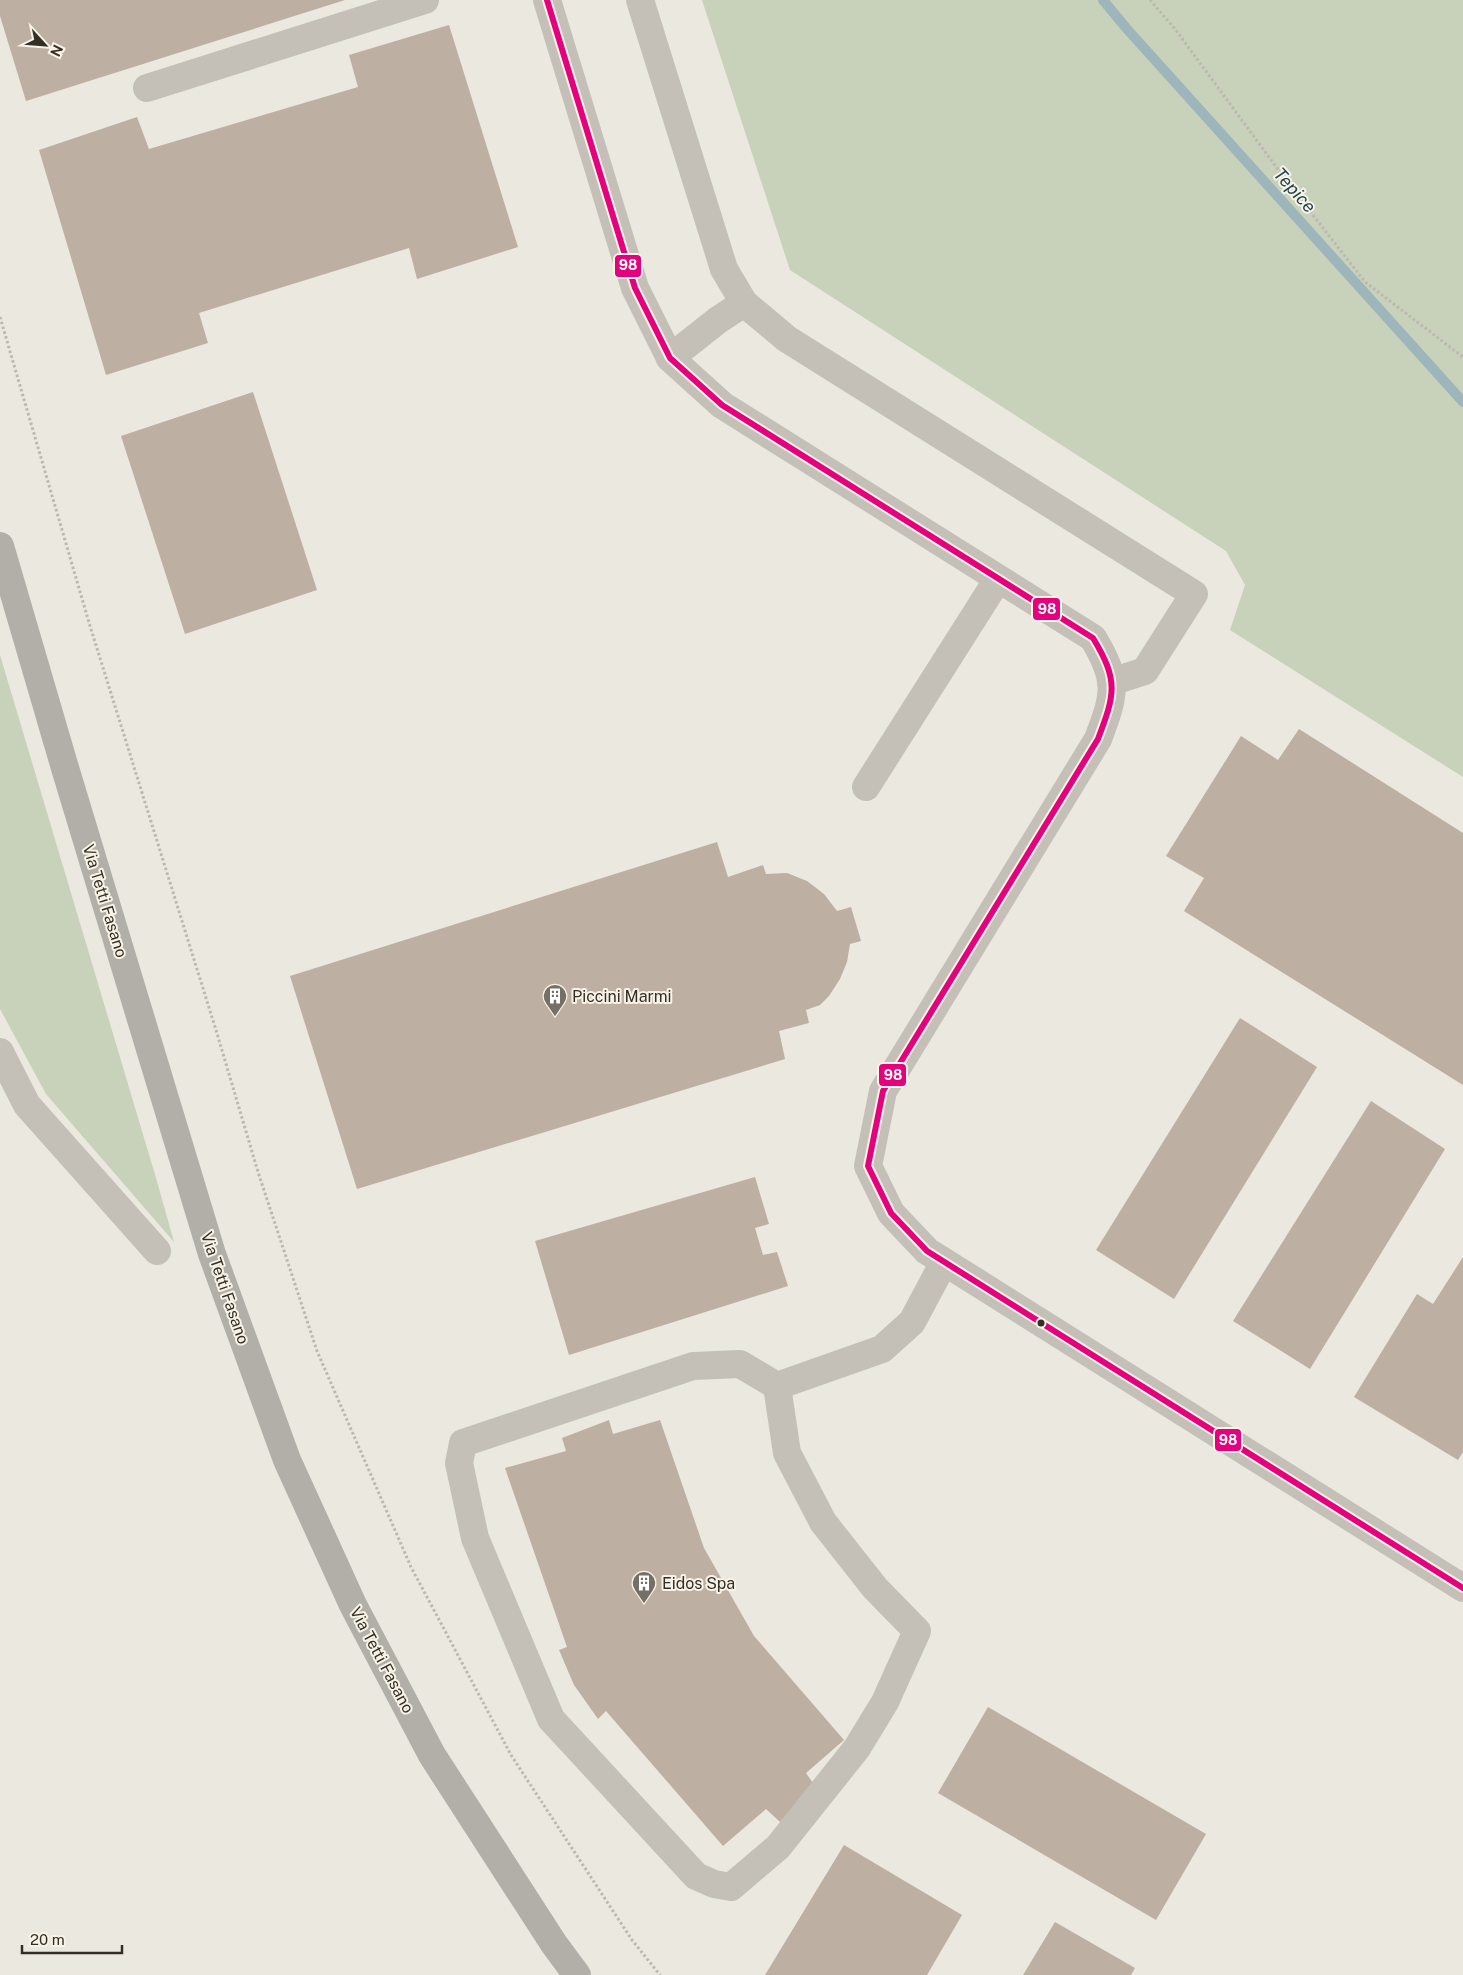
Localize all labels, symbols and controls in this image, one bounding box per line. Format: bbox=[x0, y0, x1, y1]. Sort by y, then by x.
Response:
north arrow bbox=[20, 20, 70, 70]
text: N bbox=[47, 42, 66, 59]
water label: Tepice bbox=[1270, 163, 1321, 217]
line badge: 98 bbox=[614, 254, 642, 278]
text: 98 bbox=[619, 257, 637, 273]
line badge: 98 bbox=[1032, 597, 1061, 621]
text: 98 bbox=[1038, 601, 1056, 617]
street label: Via Tetti Fasano bbox=[79, 842, 131, 960]
building icon: Piccini Marmi bbox=[542, 983, 568, 1017]
place label: Piccini Marmi bbox=[572, 987, 672, 1006]
line badge: 98 bbox=[878, 1063, 907, 1087]
text: 98 bbox=[884, 1067, 902, 1083]
street label: Via Tetti Fasano bbox=[197, 1229, 253, 1347]
unlabelled marker bbox=[1036, 1318, 1046, 1328]
line badge: 98 bbox=[1214, 1428, 1242, 1452]
text: 98 bbox=[1219, 1432, 1237, 1448]
building icon: Eidos Spa bbox=[631, 1570, 657, 1604]
place label: Eidos Spa bbox=[662, 1574, 735, 1593]
street label: Via Tetti Fasano bbox=[346, 1604, 418, 1716]
scale bar bbox=[22, 1922, 122, 1954]
text: 20 m bbox=[30, 1931, 65, 1948]

